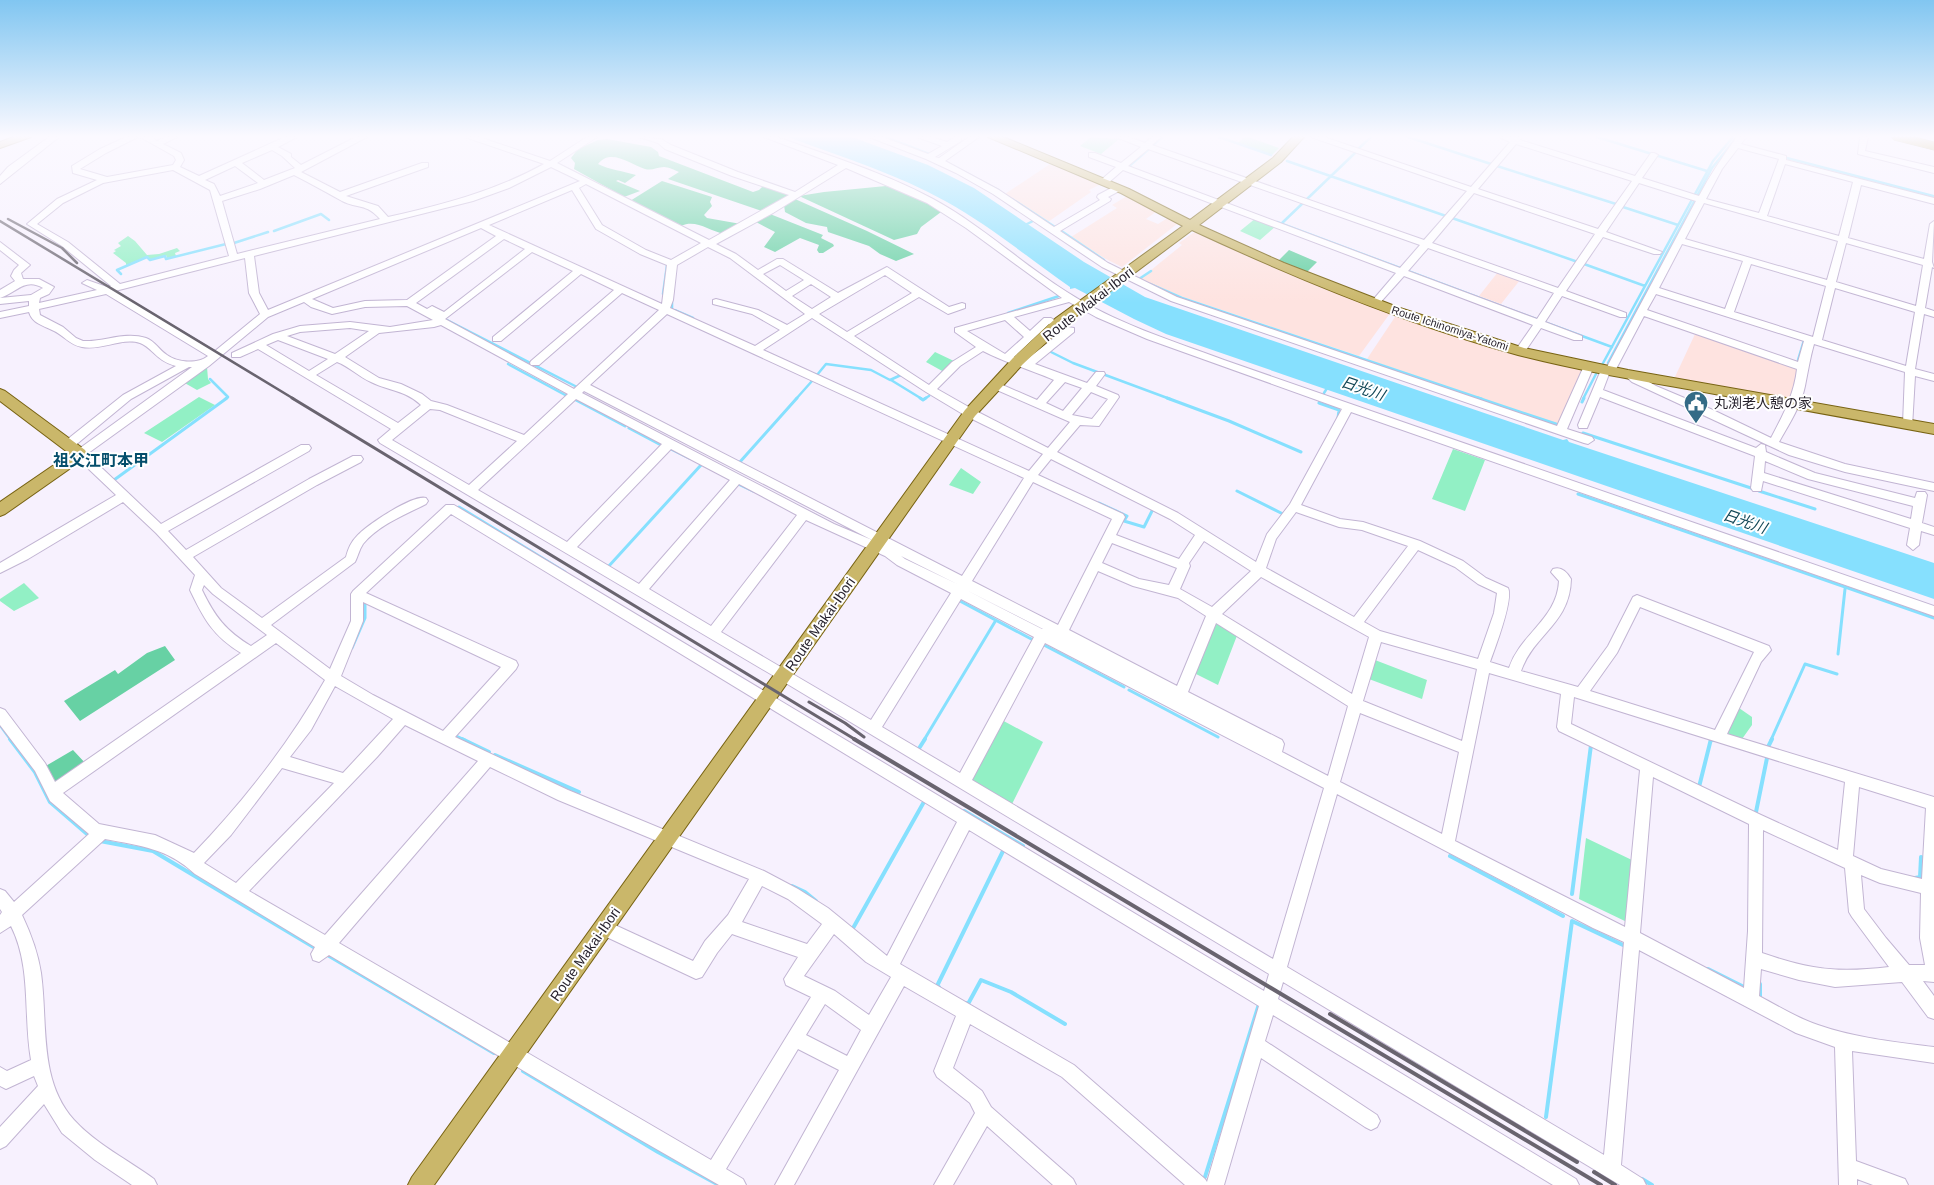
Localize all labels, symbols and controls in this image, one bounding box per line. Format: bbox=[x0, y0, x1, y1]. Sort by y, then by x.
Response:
street label: Route Makai-Ibori bbox=[1040, 264, 1136, 344]
street label: Route Ichinomiya-Yatomi bbox=[1390, 303, 1510, 353]
water label: 日光川 bbox=[1339, 373, 1389, 404]
public building icon: 丸渕老人憩の家 bbox=[1683, 390, 1709, 424]
place label: 丸渕老人憩の家 bbox=[1714, 395, 1812, 411]
district label: 祖父江町本甲 bbox=[53, 452, 149, 469]
water label: 日光川 bbox=[1721, 506, 1771, 537]
street label: Route Makai-Ibori bbox=[782, 574, 858, 674]
street label: Route Makai-Ibori bbox=[547, 904, 623, 1004]

